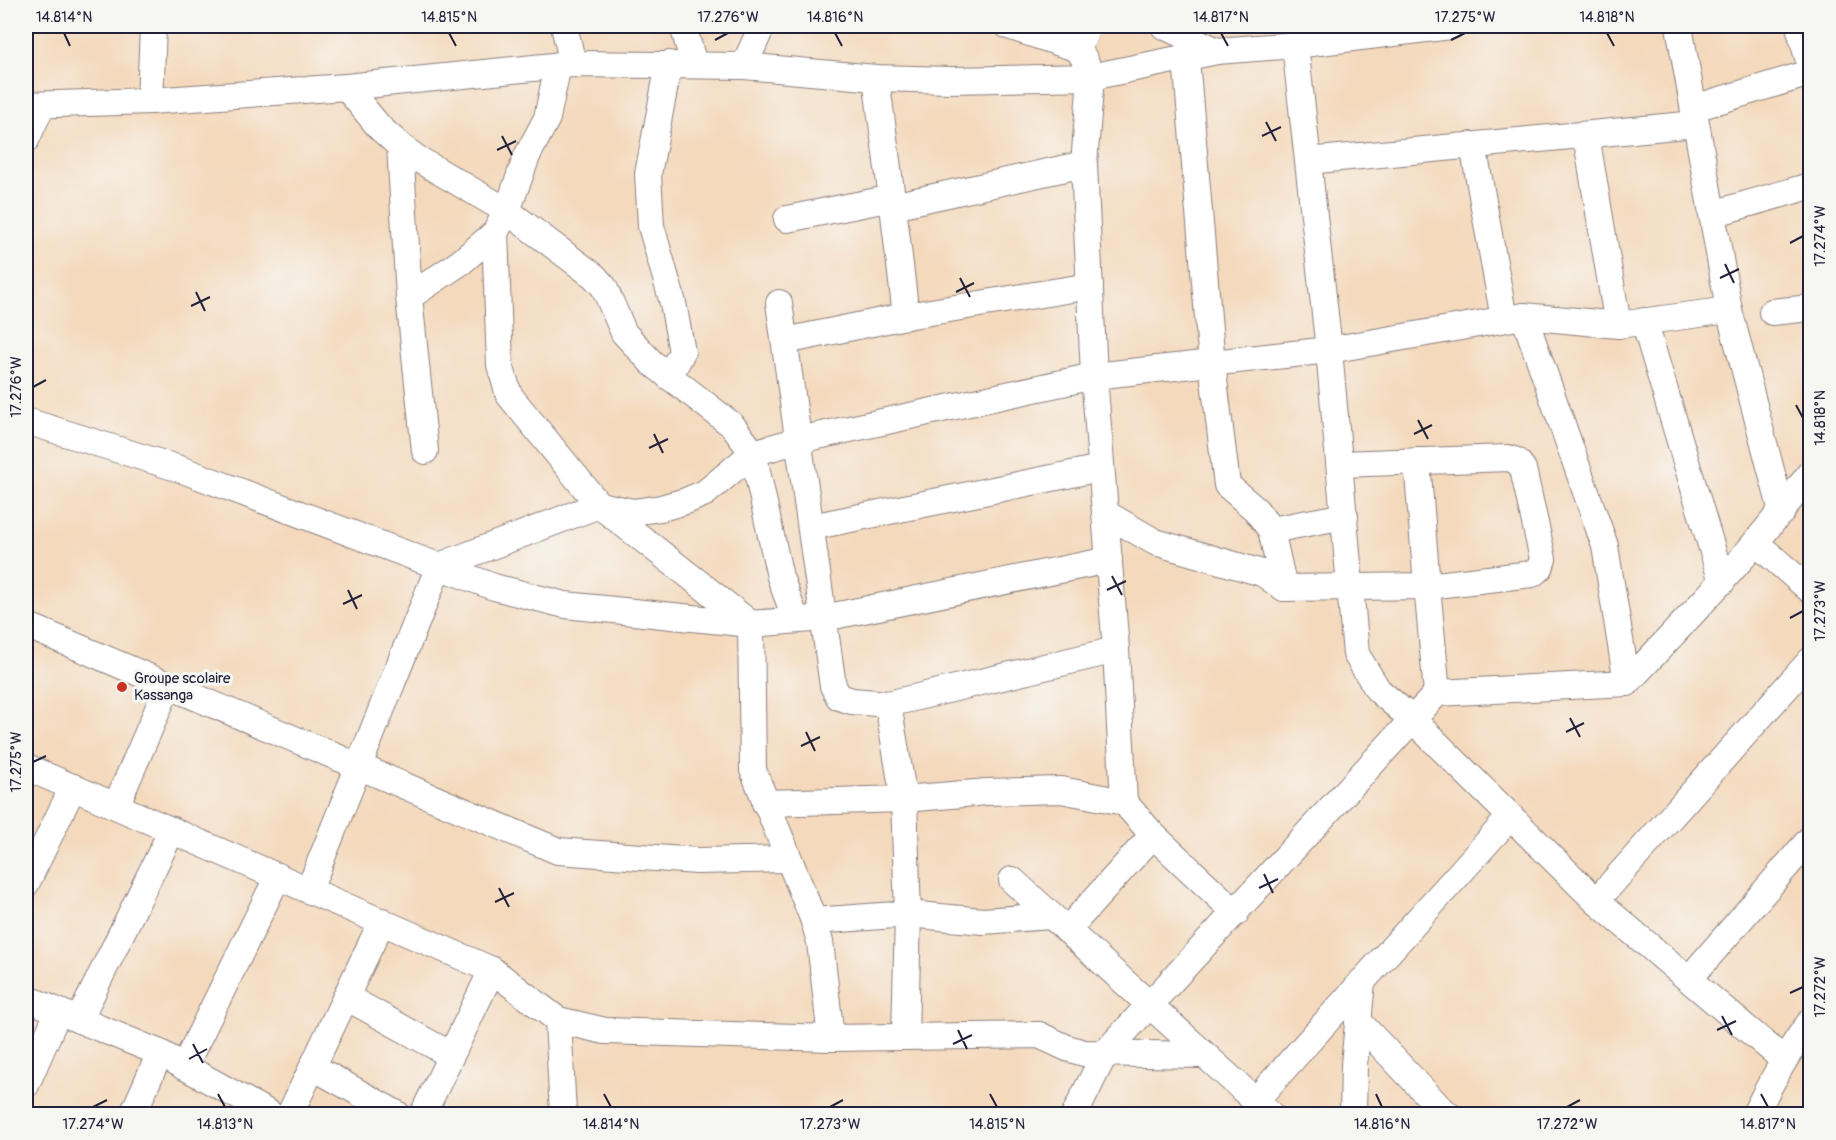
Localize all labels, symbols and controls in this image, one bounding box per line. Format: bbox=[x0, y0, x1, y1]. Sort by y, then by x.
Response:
text: 14.814°N bbox=[36, 8, 92, 27]
text: 14.815°N bbox=[421, 8, 477, 27]
text: 17.276°W bbox=[697, 8, 759, 27]
text: 14.816°N bbox=[807, 8, 863, 27]
text: 14.817°N bbox=[1193, 8, 1249, 27]
text: 17.275°W bbox=[1435, 8, 1496, 27]
text: 14.818°N bbox=[1579, 8, 1635, 27]
text: 17.274°W bbox=[1811, 205, 1830, 267]
text: 17.276°W bbox=[7, 356, 26, 418]
text: 14.818°N bbox=[1811, 390, 1830, 446]
text: 17.273°W bbox=[1811, 580, 1830, 642]
place label: Groupe scolaire Kassanga bbox=[134, 669, 231, 705]
marker: Groupe scolaire Kassanga bbox=[115, 680, 129, 694]
text: 17.275°W bbox=[7, 731, 26, 792]
text: 17.272°W bbox=[1811, 956, 1830, 1018]
text: 17.274°W bbox=[62, 1115, 124, 1134]
text: 14.813°N bbox=[197, 1115, 253, 1134]
text: 14.814°N bbox=[583, 1115, 639, 1134]
text: 17.273°W bbox=[799, 1115, 861, 1134]
text: 14.815°N bbox=[969, 1115, 1025, 1134]
text: 14.816°N bbox=[1354, 1115, 1410, 1134]
text: 17.272°W bbox=[1536, 1115, 1598, 1134]
text: 14.817°N bbox=[1740, 1115, 1796, 1134]

